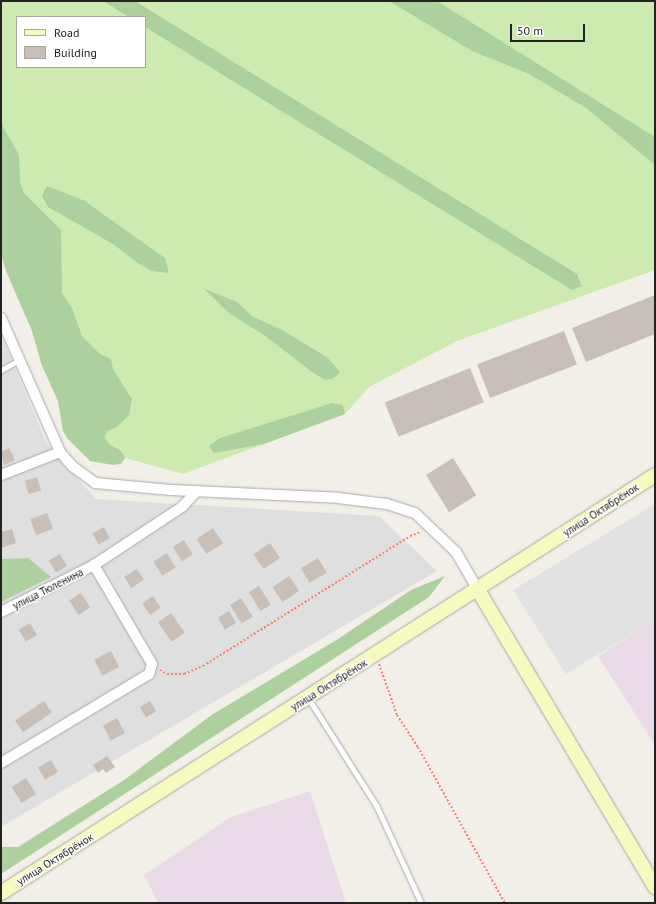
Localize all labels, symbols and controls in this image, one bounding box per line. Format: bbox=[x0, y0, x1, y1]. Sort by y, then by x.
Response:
legend bbox=[16, 16, 146, 68]
scale bar bbox=[512, 16, 587, 42]
text: 50 m bbox=[517, 23, 543, 38]
text: Road bbox=[54, 25, 79, 40]
text: Building bbox=[54, 45, 97, 60]
street label: улица Октябрёнок bbox=[561, 481, 641, 539]
street label: улица Тюленина bbox=[10, 565, 86, 613]
street label: улица Октябрёнок bbox=[288, 656, 370, 714]
street label: улица Октябрёнок bbox=[14, 830, 96, 888]

